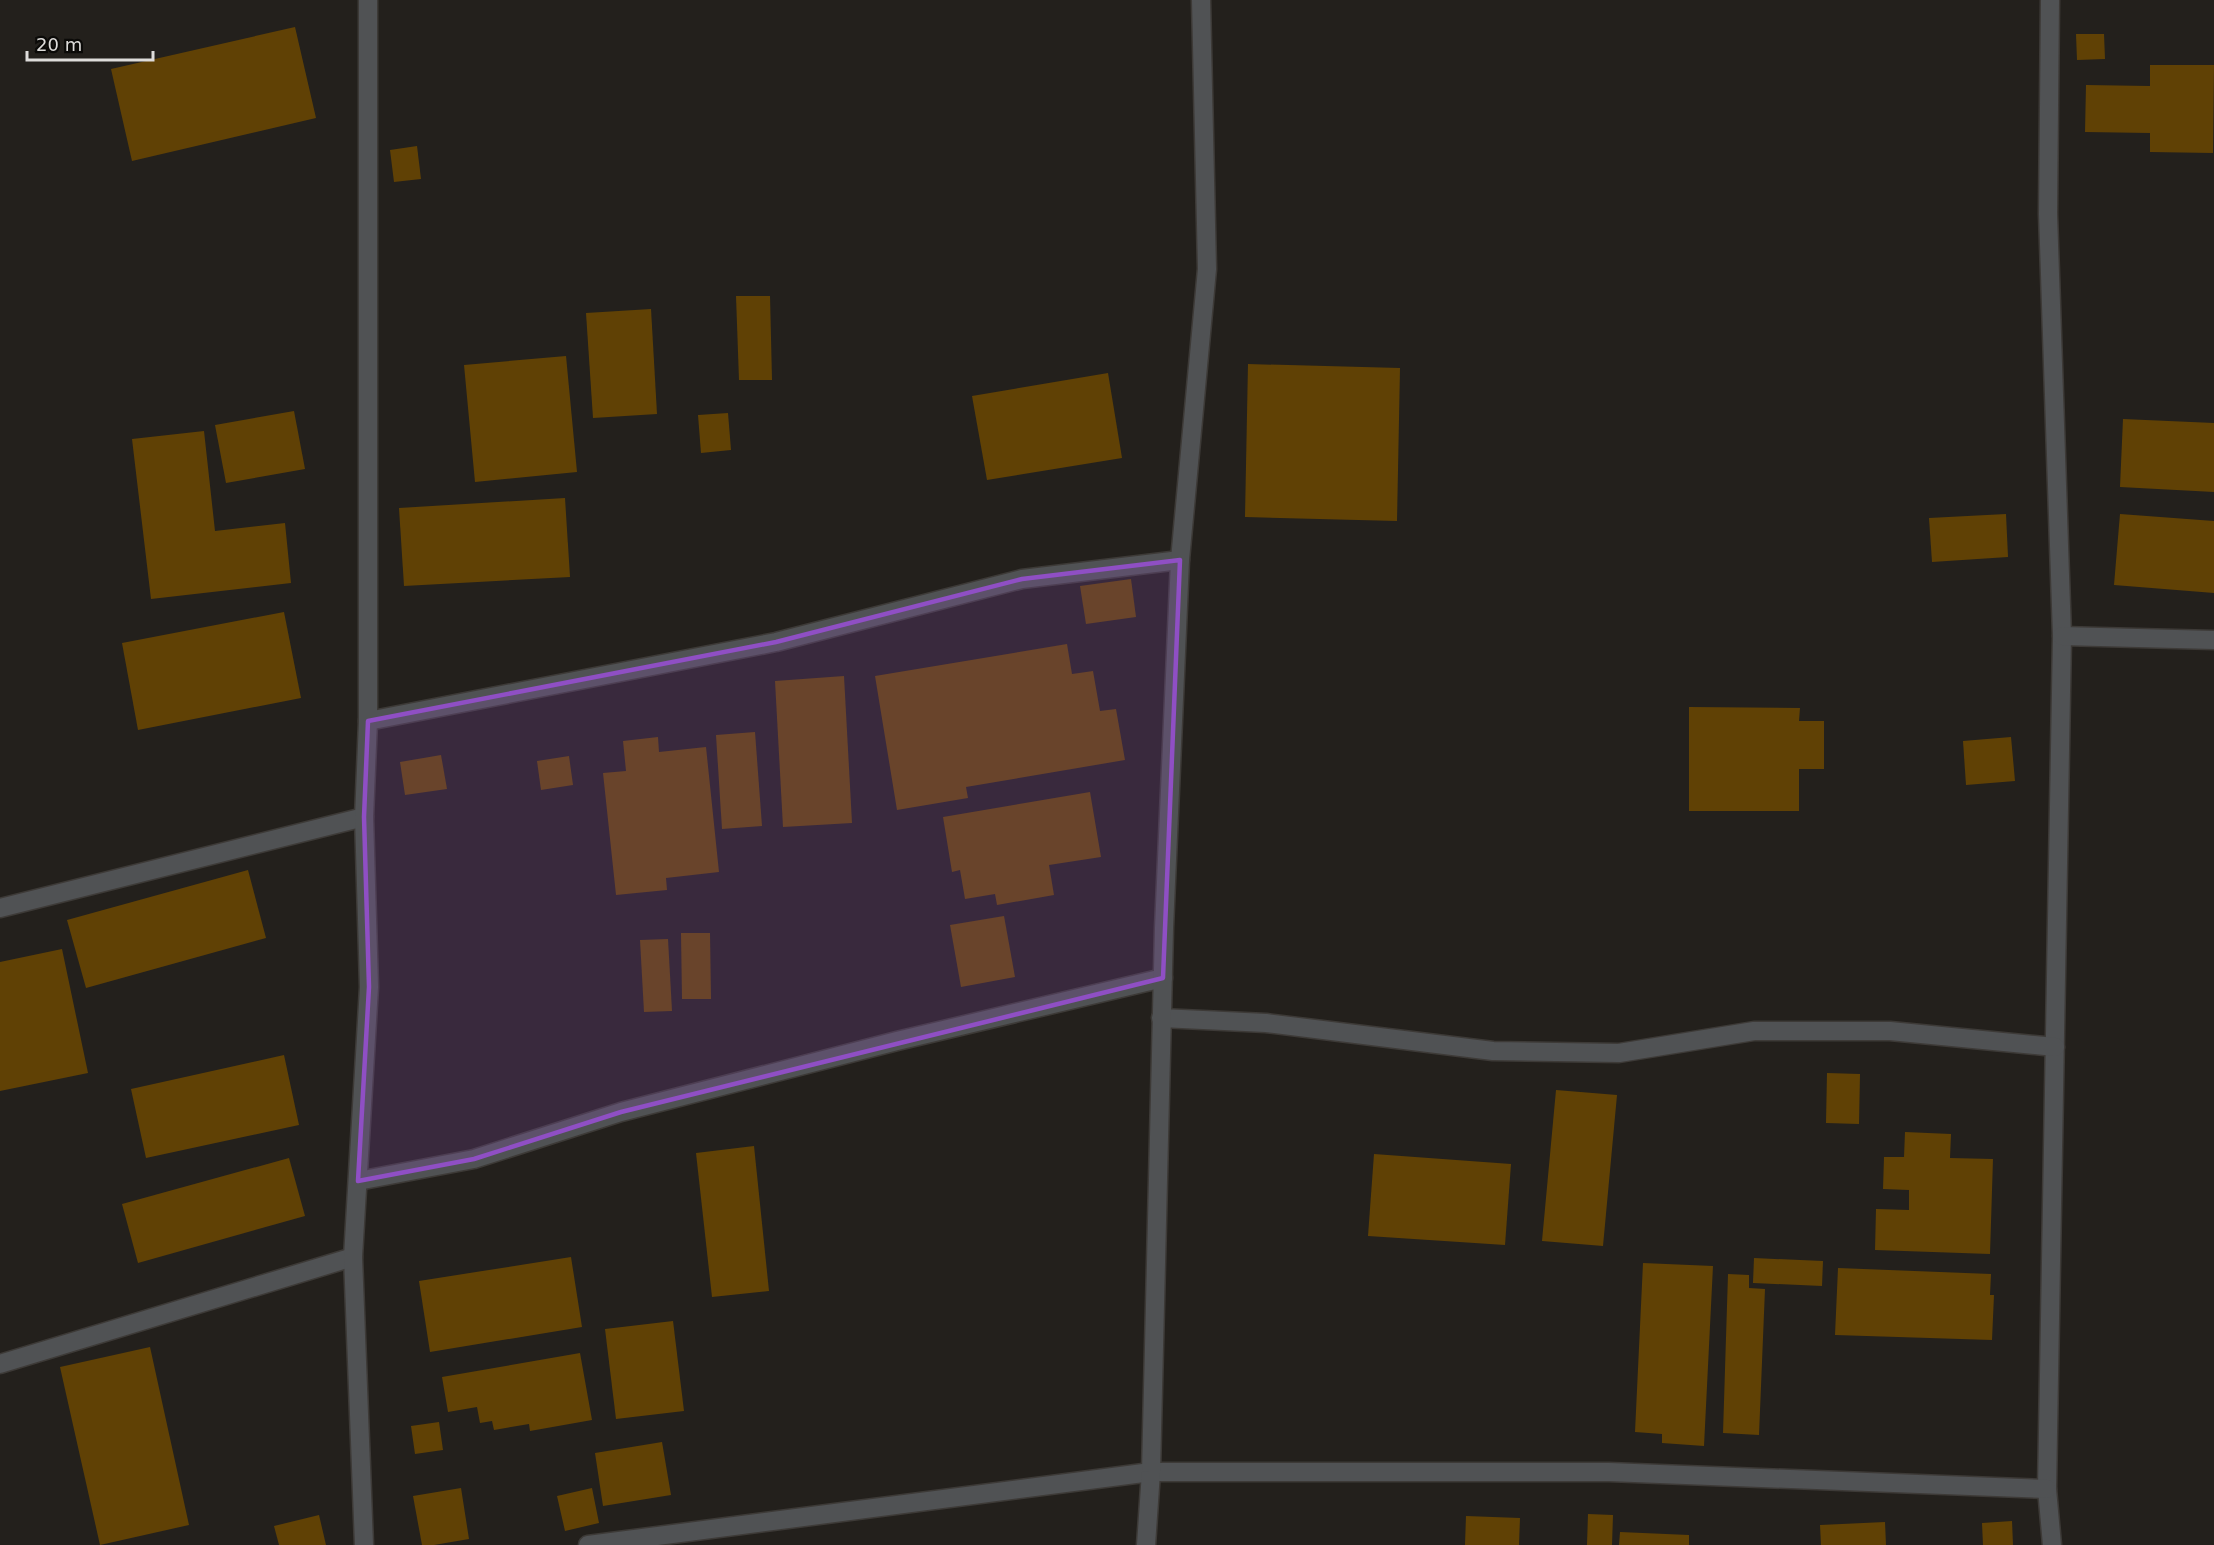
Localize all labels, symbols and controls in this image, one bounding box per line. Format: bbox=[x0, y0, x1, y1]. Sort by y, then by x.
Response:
scale bar bbox=[27, 24, 153, 62]
text: 20 m bbox=[36, 34, 82, 55]

